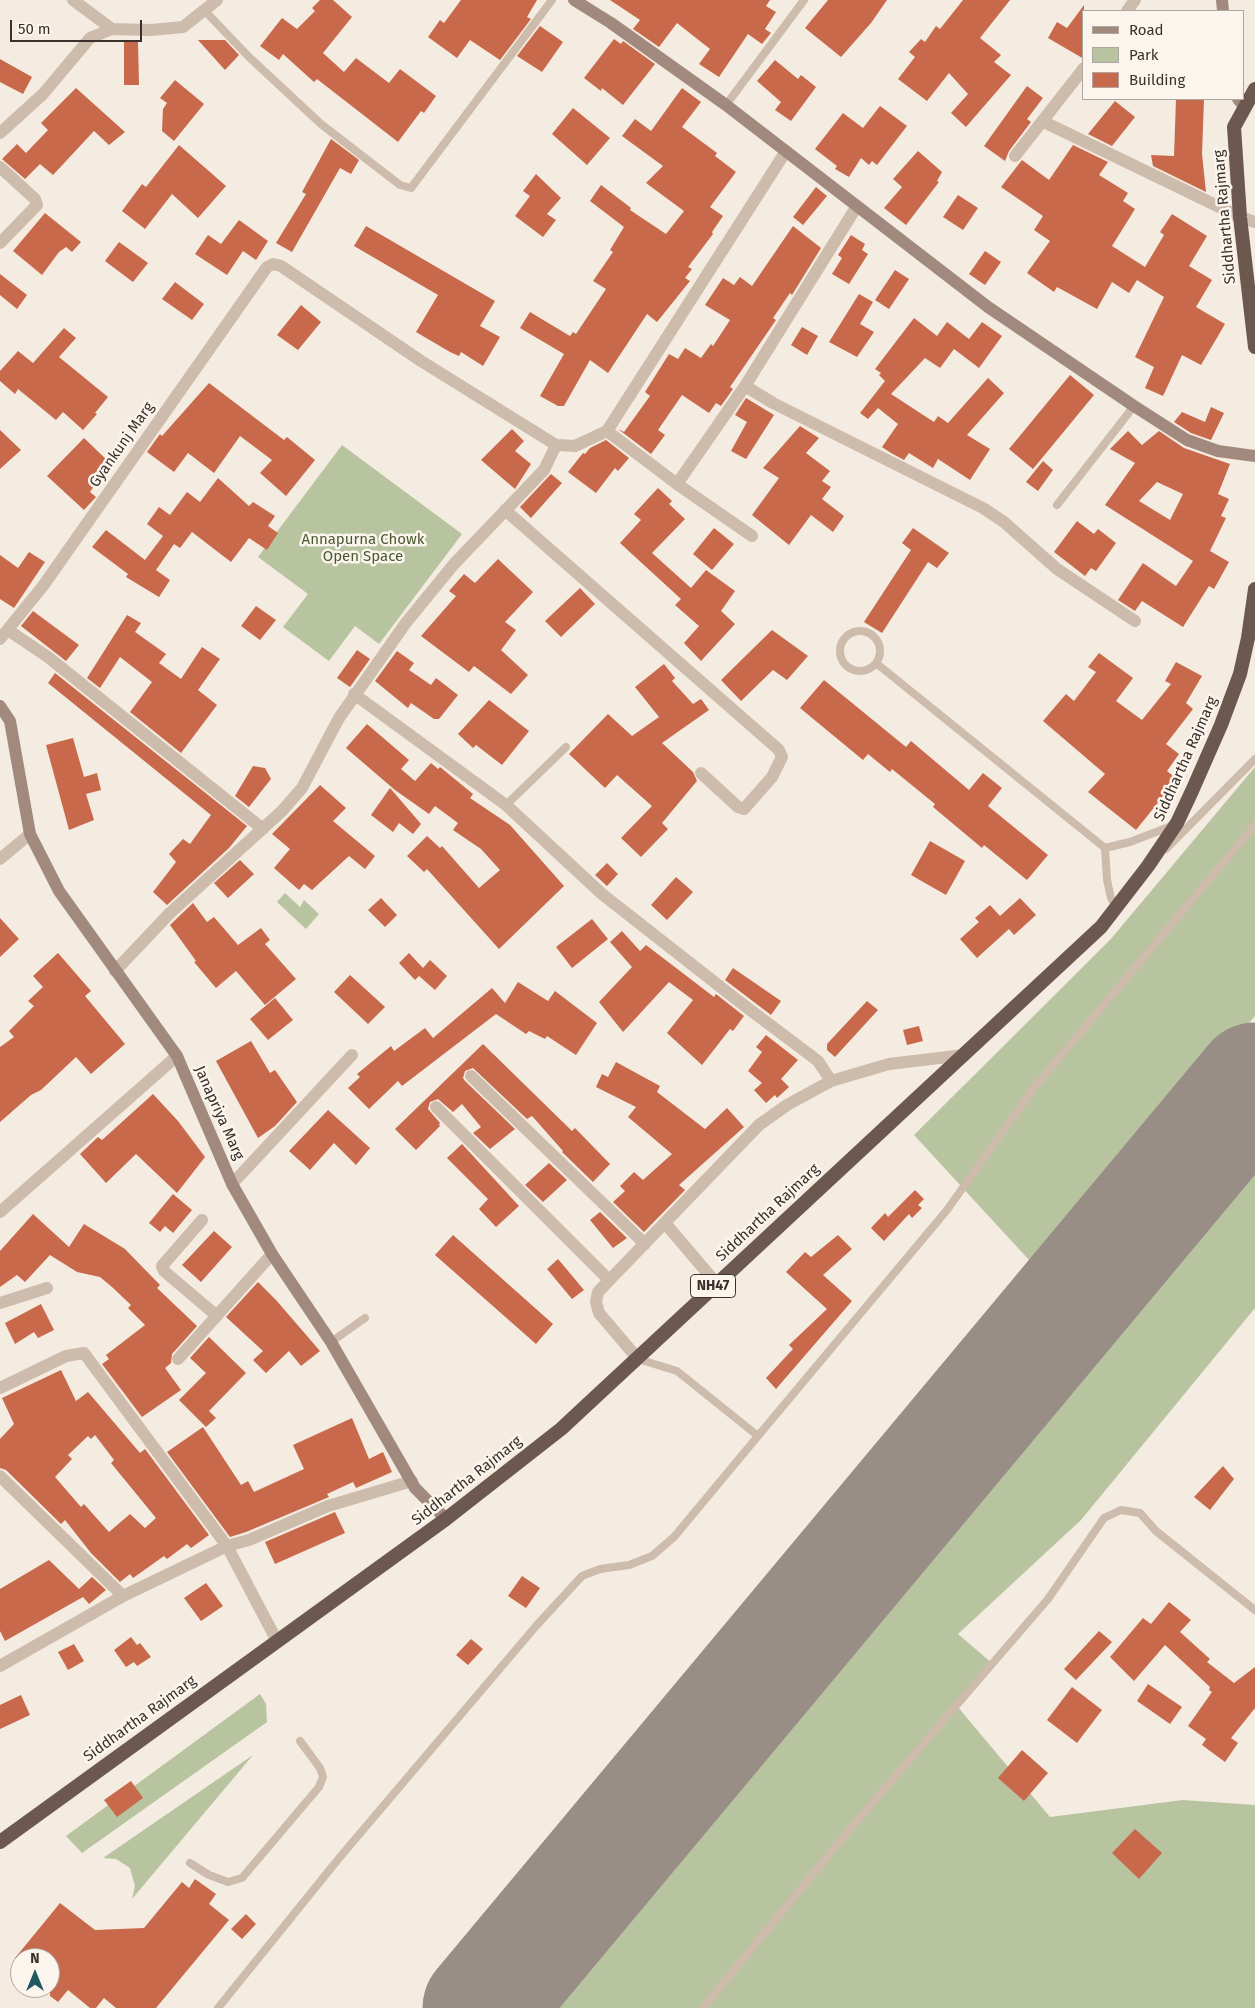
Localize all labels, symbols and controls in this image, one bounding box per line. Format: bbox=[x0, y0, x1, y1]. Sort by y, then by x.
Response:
scale bar bbox=[12, 10, 145, 42]
legend bbox=[1082, 10, 1245, 100]
text: 50 m bbox=[18, 20, 51, 38]
text: Road bbox=[1129, 21, 1164, 39]
text: Park bbox=[1129, 46, 1159, 64]
text: Building bbox=[1129, 71, 1185, 89]
street label: Siddhartha Rajmarg bbox=[1210, 149, 1240, 285]
street label: Gyankunj Marg bbox=[86, 399, 158, 491]
park label: Annapurna Chowk Open Space bbox=[302, 531, 424, 566]
street label: Siddhartha Rajmarg bbox=[1150, 694, 1222, 824]
street label: Janapriya Marg bbox=[190, 1063, 248, 1163]
street label: Siddhartha Rajmarg bbox=[713, 1160, 823, 1266]
road number: NH47 bbox=[690, 1274, 736, 1298]
street label: Siddhartha Rajmarg bbox=[408, 1432, 526, 1530]
street label: Siddhartha Rajmarg bbox=[80, 1672, 200, 1766]
north arrow bbox=[10, 1948, 60, 1998]
text: N bbox=[30, 1950, 40, 1967]

